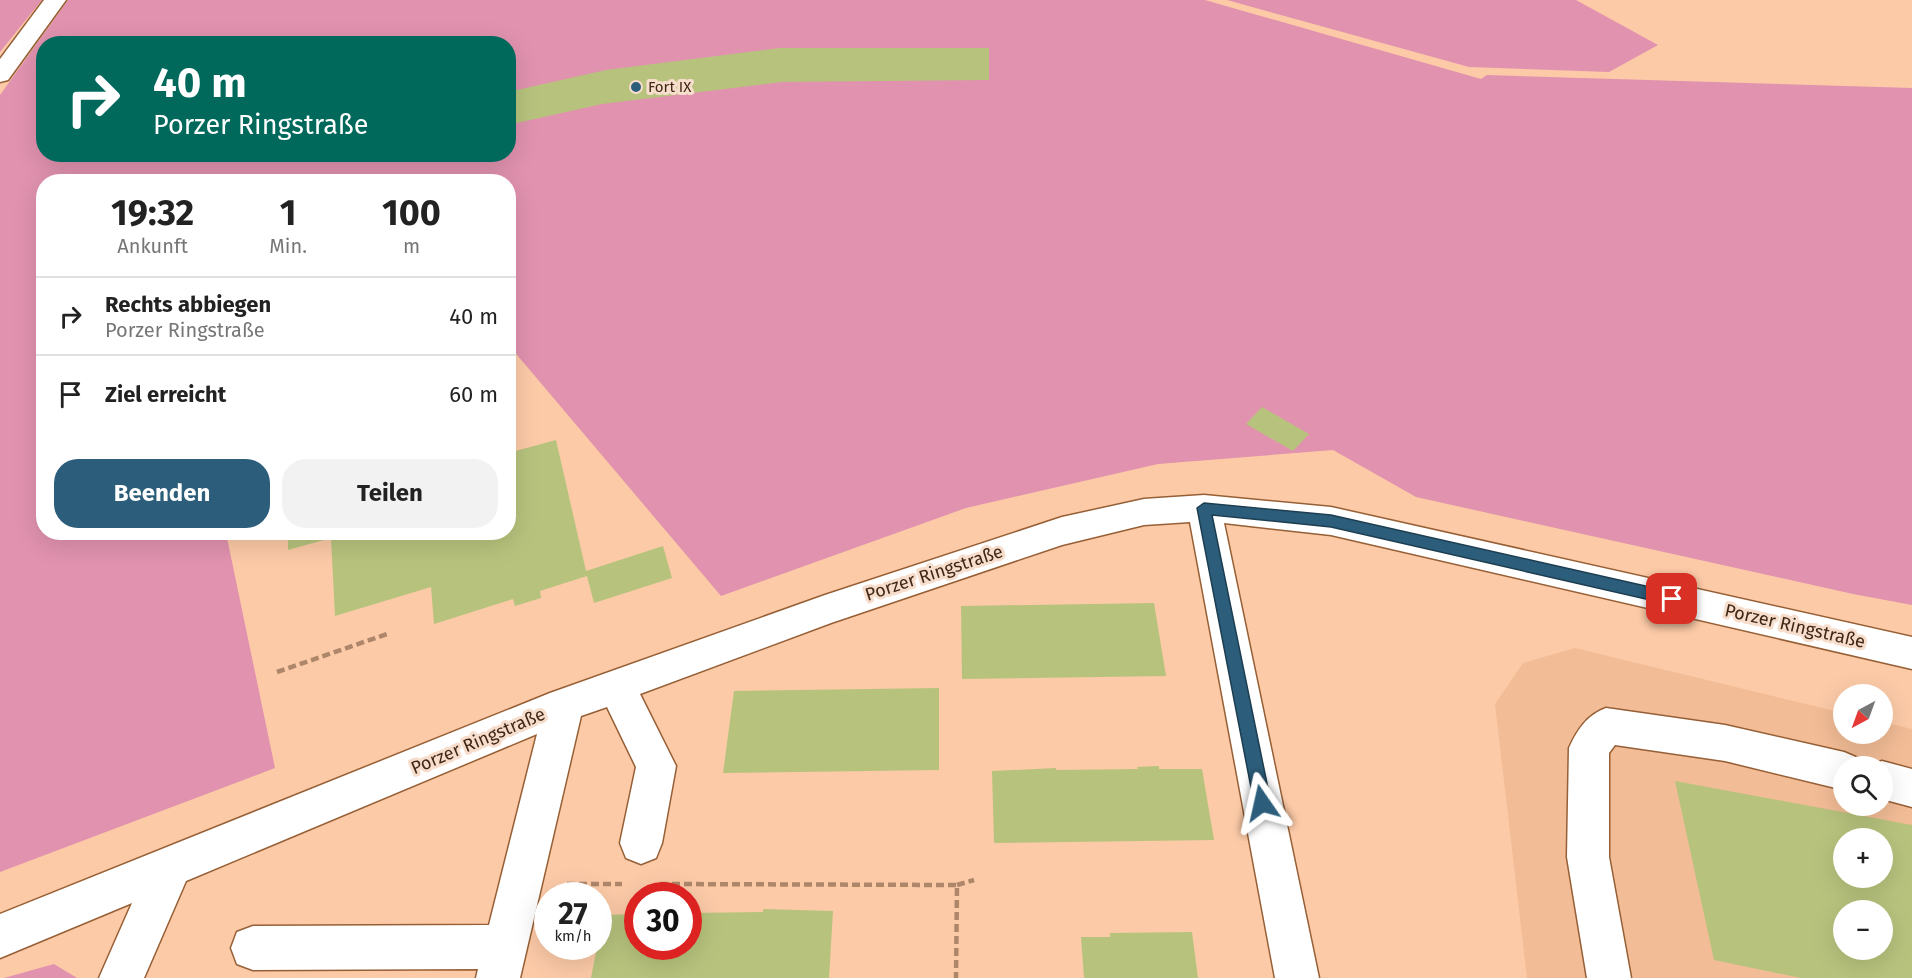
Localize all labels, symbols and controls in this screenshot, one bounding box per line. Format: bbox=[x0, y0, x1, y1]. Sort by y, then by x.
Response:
text: 40 m bbox=[153, 58, 247, 108]
icon: right bbox=[54, 60, 132, 138]
place label: Fort IX bbox=[648, 78, 692, 96]
marker: Fort IX bbox=[629, 80, 643, 94]
text: Porzer Ringstraße bbox=[153, 109, 369, 141]
text: 19:32 bbox=[111, 191, 194, 235]
text: 1 bbox=[280, 191, 296, 235]
text: 100 bbox=[382, 191, 441, 235]
text: Ankunft bbox=[117, 234, 188, 258]
text: Min. bbox=[269, 234, 307, 258]
text: m bbox=[403, 234, 420, 258]
text: Rechts abbiegen bbox=[105, 291, 271, 318]
icon: right bbox=[54, 300, 87, 333]
text: 40 m bbox=[449, 303, 498, 330]
text: Porzer Ringstraße bbox=[105, 318, 265, 342]
icon: arrive bbox=[54, 378, 87, 411]
text: Ziel erreicht bbox=[105, 381, 226, 408]
text: 60 m bbox=[449, 381, 498, 408]
button: Beenden bbox=[54, 459, 270, 528]
button: Teilen bbox=[282, 459, 498, 528]
street label: Porzer Ringstraße bbox=[862, 540, 1006, 606]
pin bbox=[1646, 573, 1697, 624]
icon: arrive bbox=[1655, 582, 1688, 615]
street label: Porzer Ringstraße bbox=[1723, 599, 1867, 653]
north arrow bbox=[1833, 684, 1893, 744]
map controls bbox=[1833, 684, 1893, 960]
street label: Porzer Ringstraße bbox=[408, 703, 548, 779]
button: search bbox=[1833, 756, 1893, 816]
position arrow bbox=[1230, 771, 1294, 835]
button: + bbox=[1833, 828, 1893, 888]
speed limit sign: 30 bbox=[624, 882, 702, 960]
text: 27 bbox=[558, 896, 588, 932]
button: − bbox=[1833, 900, 1893, 960]
text: km/h bbox=[554, 927, 592, 945]

